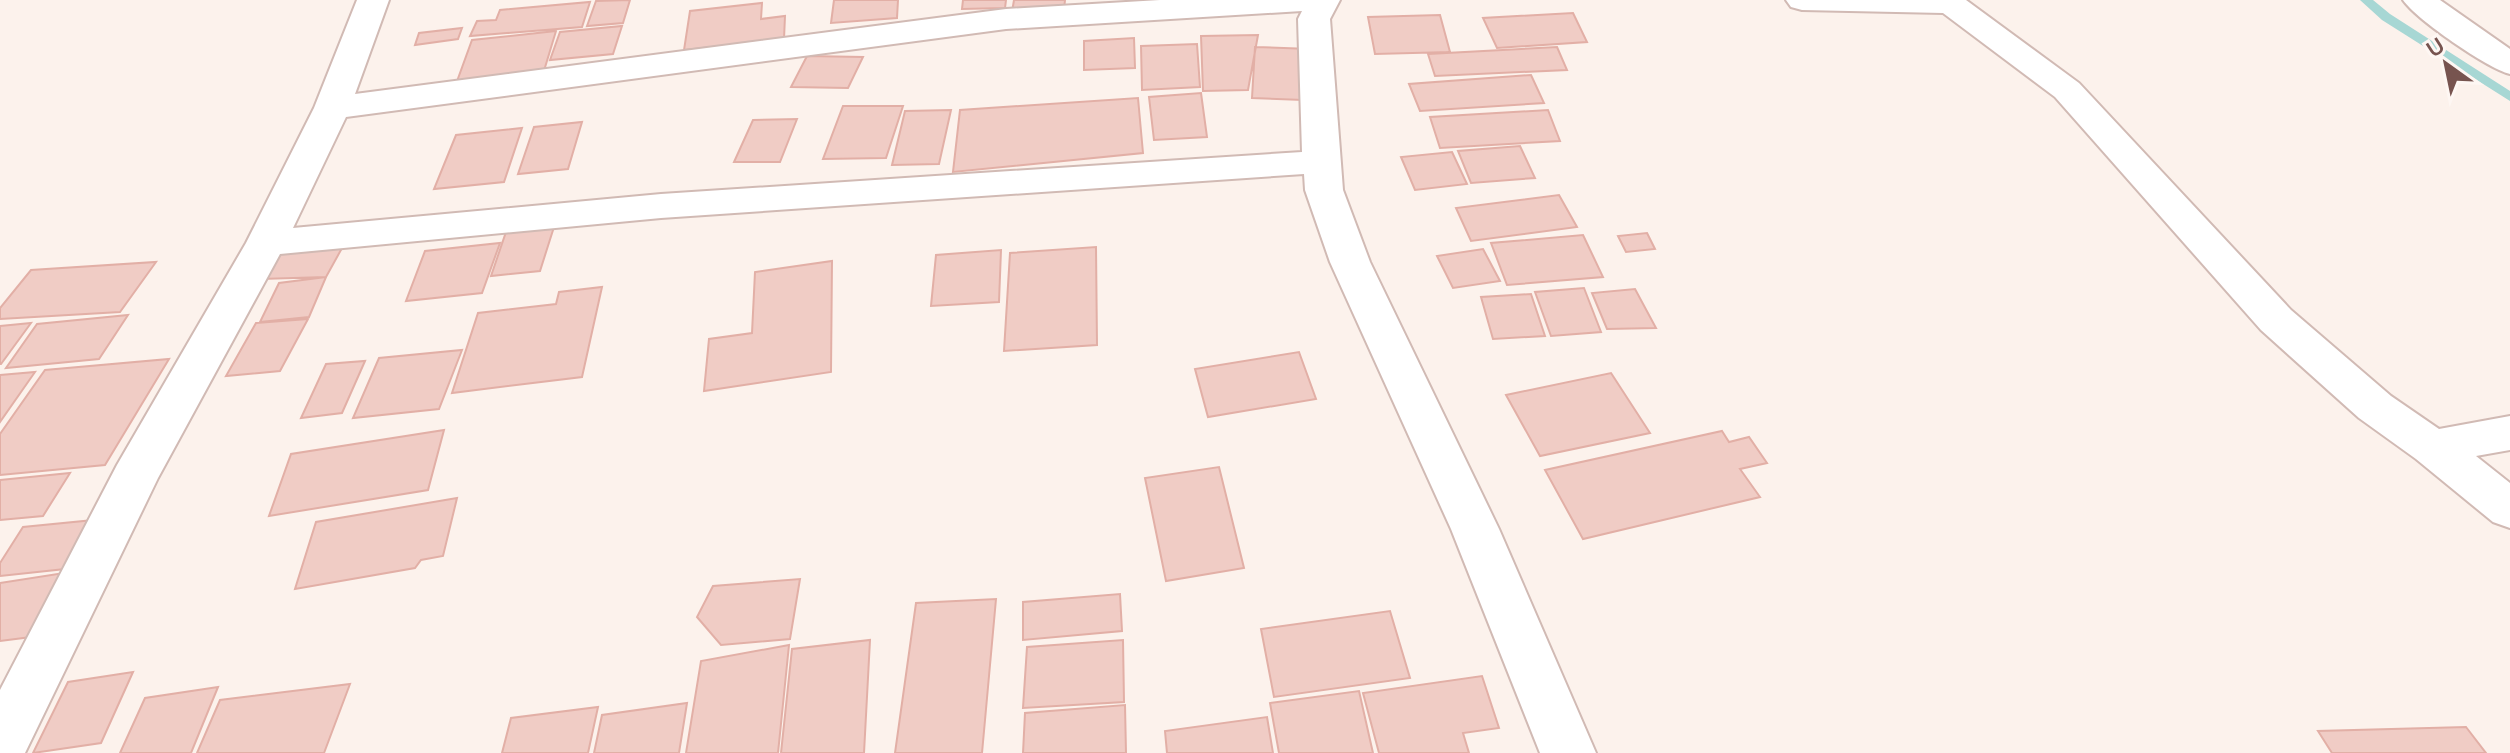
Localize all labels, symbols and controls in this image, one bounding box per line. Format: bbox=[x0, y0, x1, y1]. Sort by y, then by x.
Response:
north arrow bbox=[2406, 24, 2486, 104]
text: U bbox=[2421, 31, 2450, 63]

